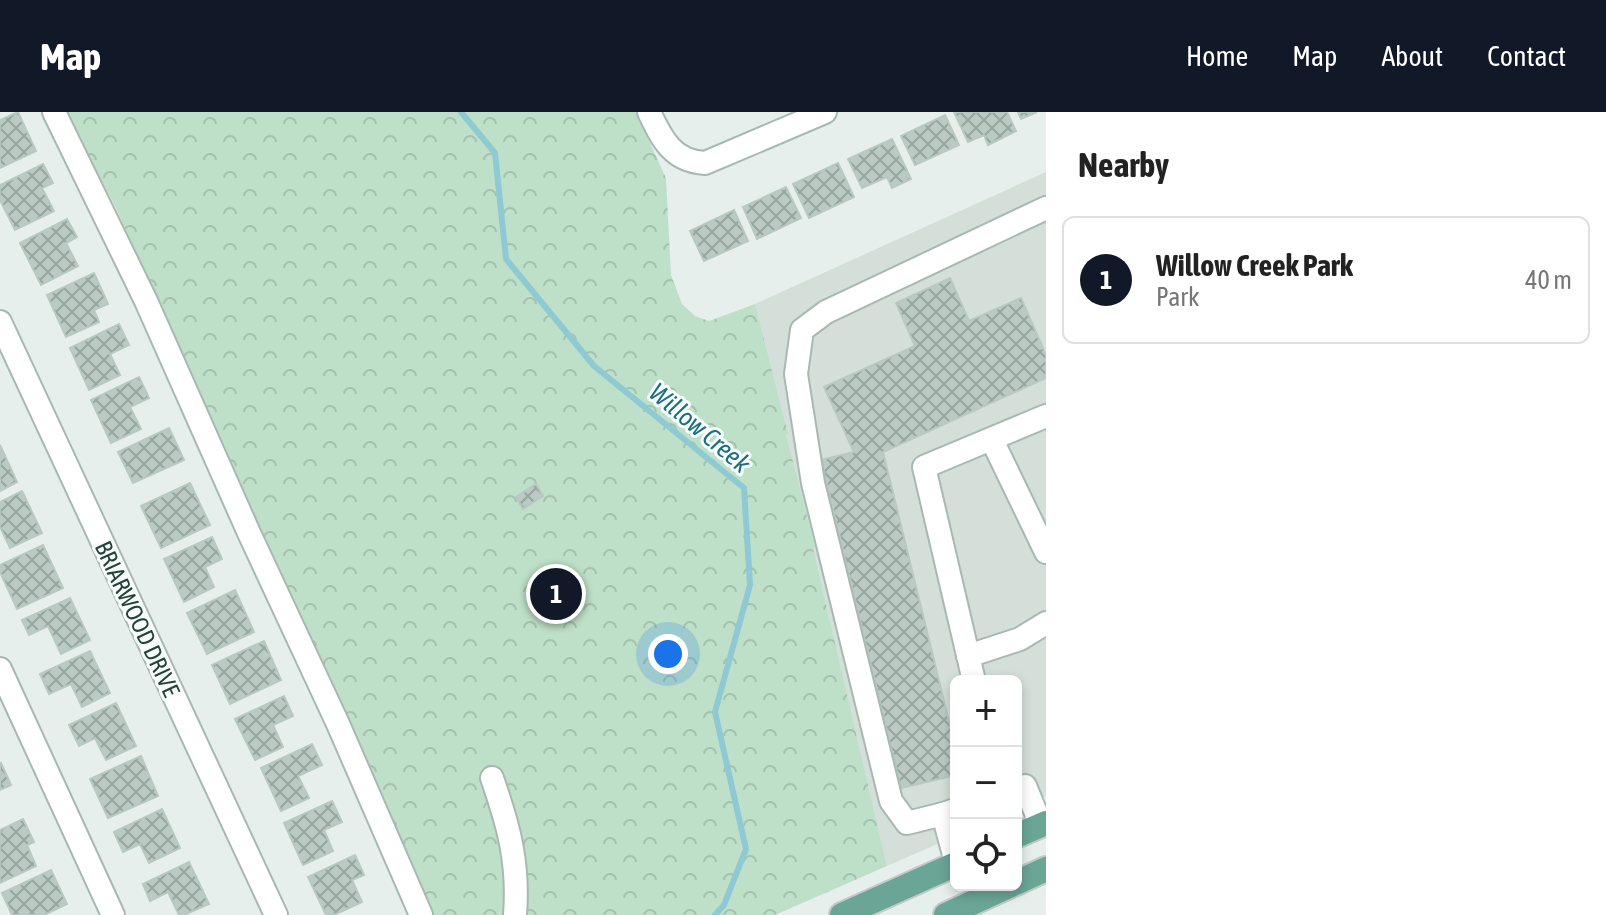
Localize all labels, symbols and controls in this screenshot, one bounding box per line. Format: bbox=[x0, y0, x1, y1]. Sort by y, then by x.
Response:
text: Map bbox=[40, 35, 101, 78]
text: Home bbox=[1186, 40, 1248, 72]
text: Map bbox=[1292, 40, 1337, 72]
text: About bbox=[1381, 40, 1443, 72]
text: Contact bbox=[1487, 40, 1566, 72]
text: Nearby bbox=[1078, 145, 1169, 184]
text: Willow Creek Park bbox=[1156, 248, 1353, 282]
text: 1 bbox=[1100, 265, 1112, 295]
text: 40 m bbox=[1525, 265, 1572, 295]
text: Park bbox=[1156, 282, 1199, 312]
water label: Willow Creek bbox=[643, 377, 757, 479]
street label: BRIARWOOD DRIVE bbox=[90, 537, 185, 701]
pin: 1 bbox=[530, 564, 582, 624]
your location bbox=[648, 634, 688, 674]
map controls bbox=[950, 675, 1022, 891]
button: + bbox=[950, 675, 1022, 747]
button: − bbox=[950, 747, 1022, 819]
button: locate bbox=[950, 819, 1022, 891]

